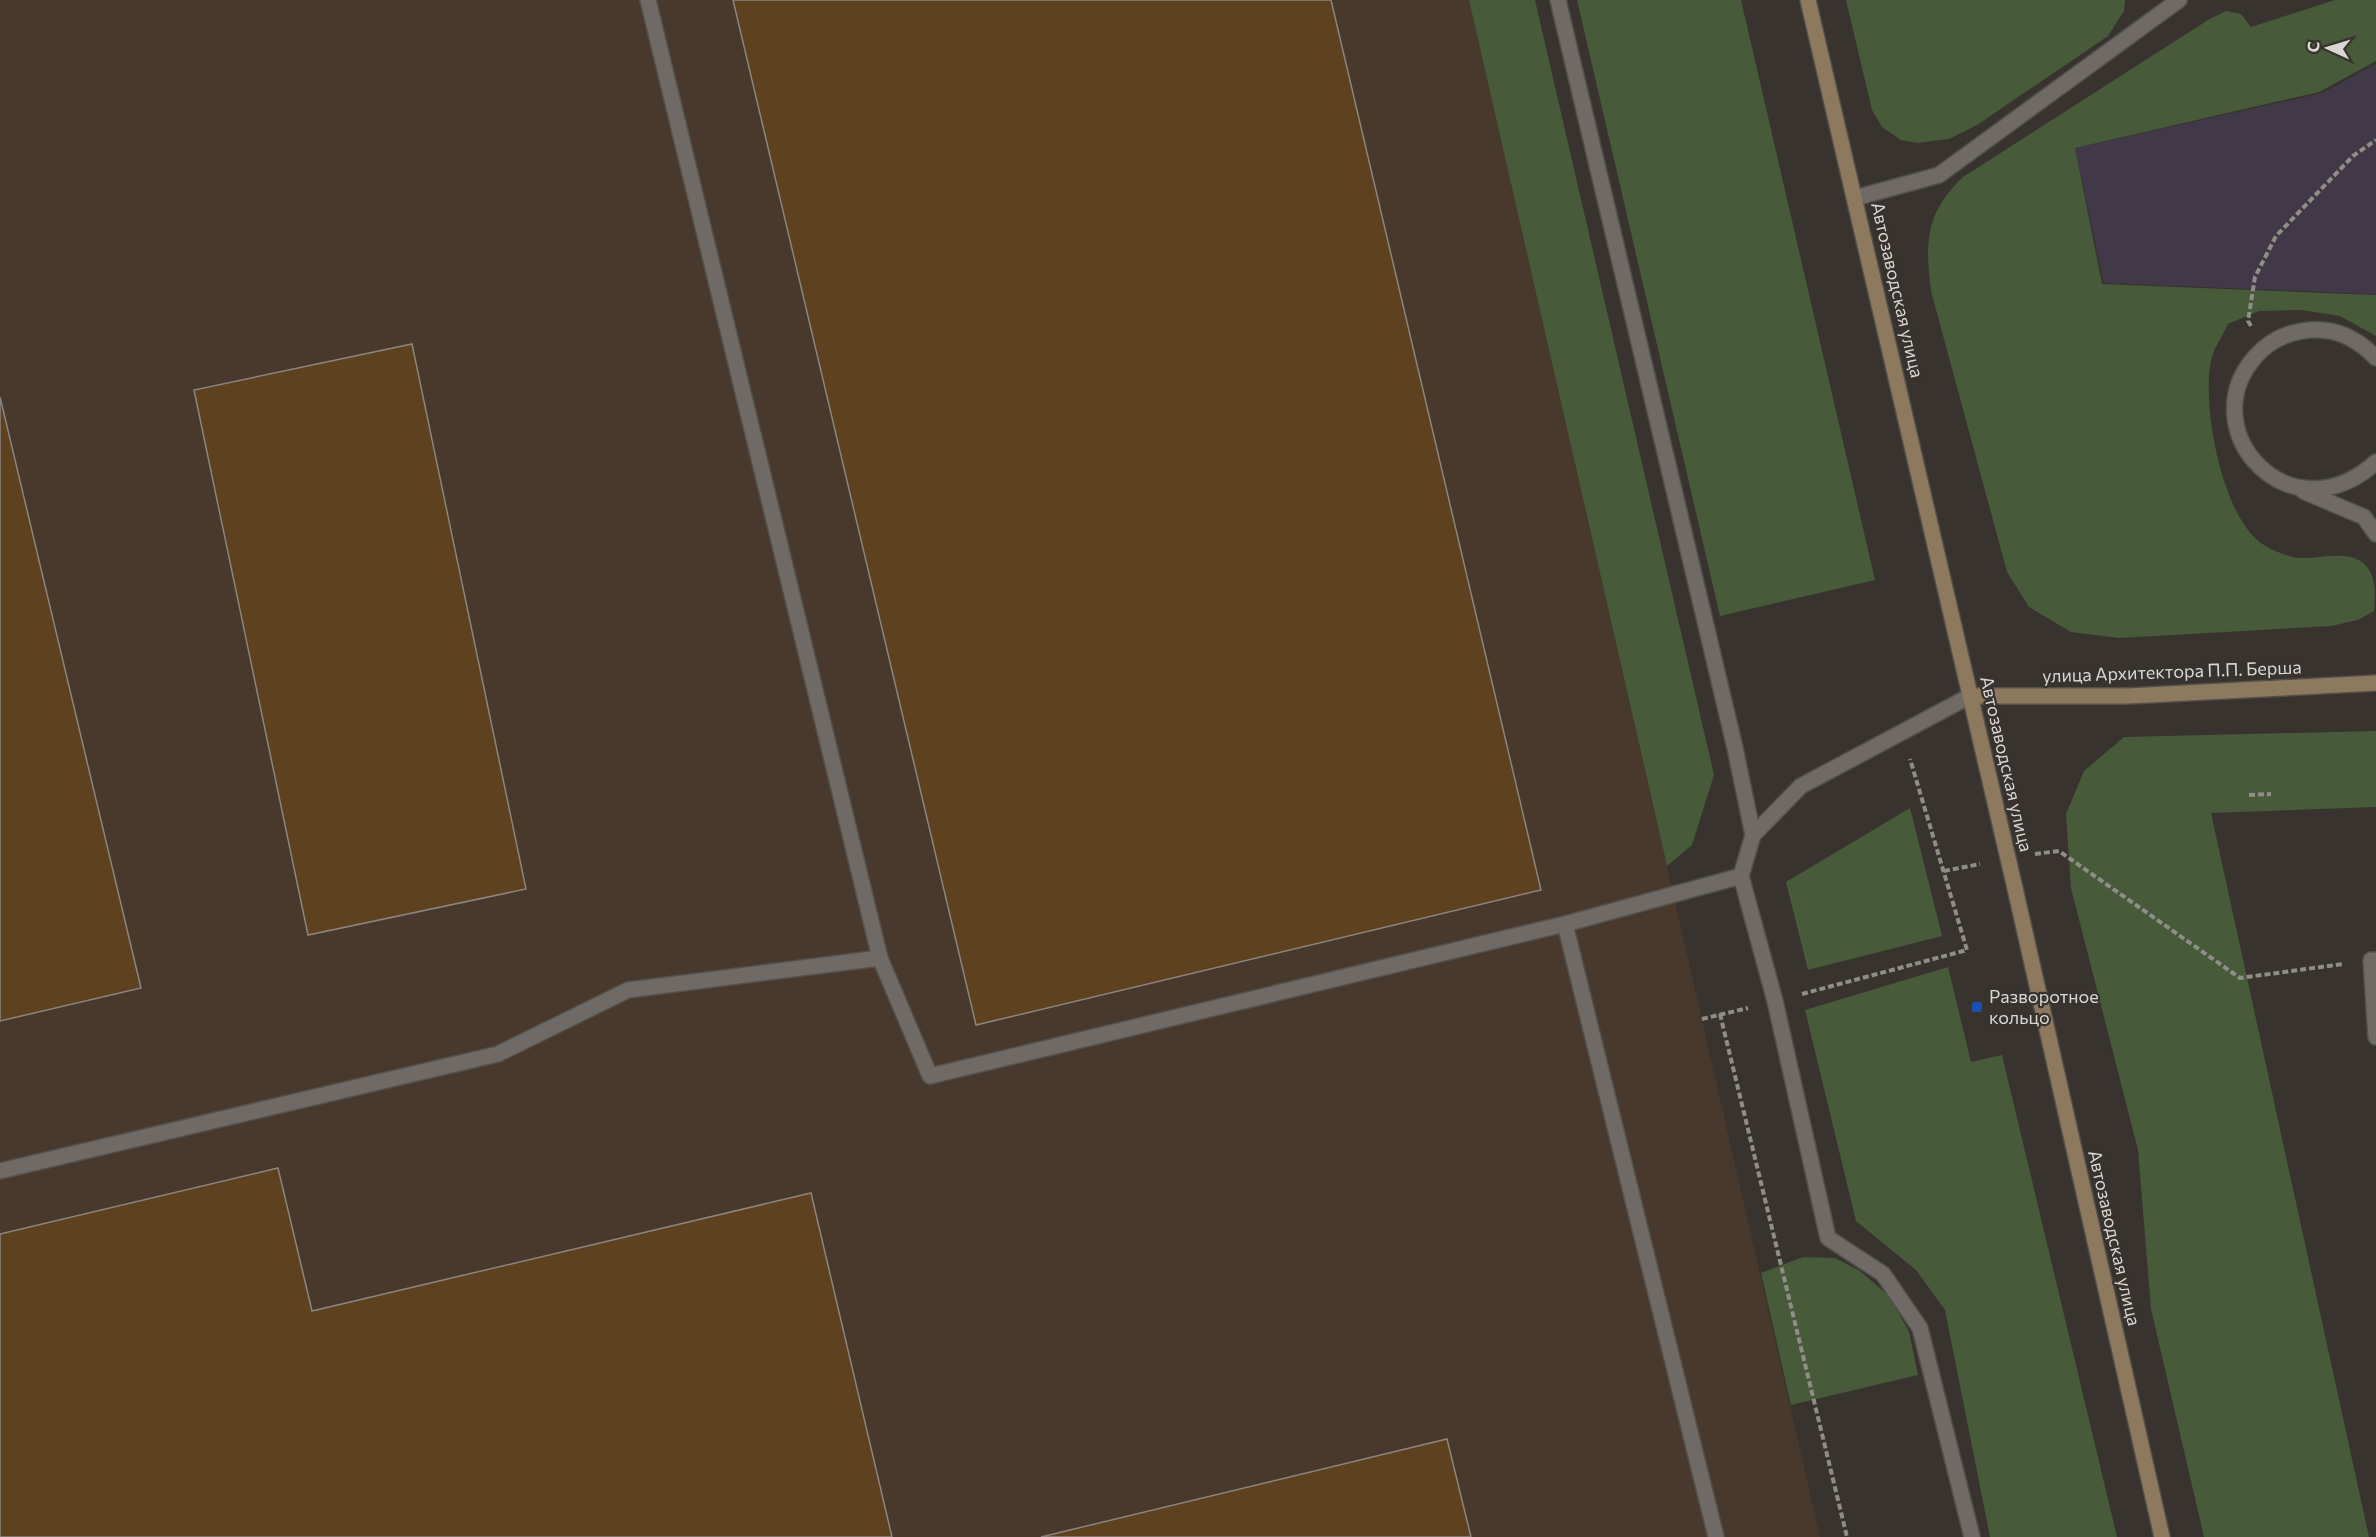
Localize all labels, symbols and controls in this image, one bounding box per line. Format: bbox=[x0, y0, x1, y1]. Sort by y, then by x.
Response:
north arrow bbox=[2298, 18, 2358, 78]
text: С bbox=[2303, 41, 2322, 53]
street label: Автозаводская улица bbox=[1867, 200, 1929, 380]
street label: улица Архитектора П.П. Берша bbox=[2042, 655, 2302, 687]
street label: Автозаводская улица bbox=[1976, 674, 2038, 854]
place label: Разворотное кольцо bbox=[1989, 985, 2099, 1028]
marker: Разворотное кольцо bbox=[1970, 1000, 1984, 1014]
street label: Автозаводская улица bbox=[2084, 1148, 2146, 1328]

